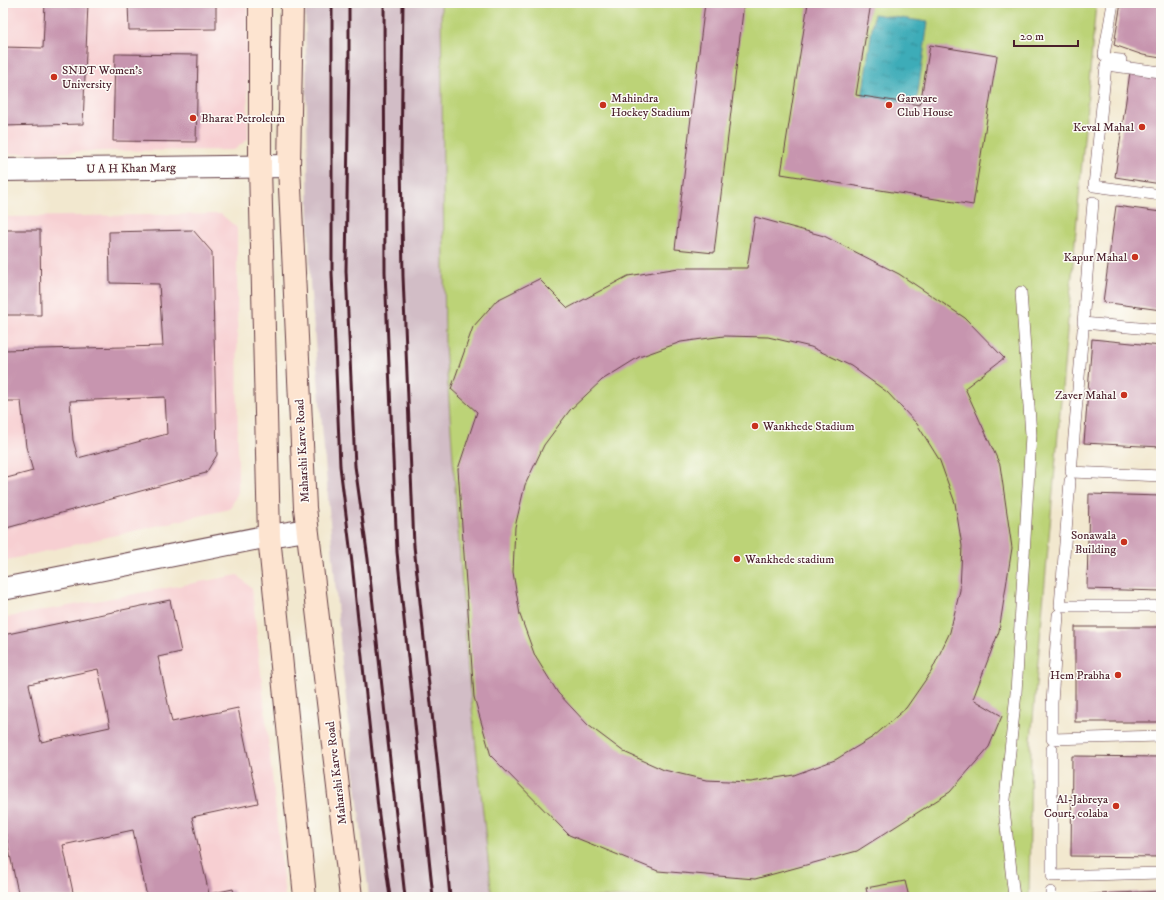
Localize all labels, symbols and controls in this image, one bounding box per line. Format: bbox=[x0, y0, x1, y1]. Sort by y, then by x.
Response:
scale bar bbox=[1014, 22, 1078, 48]
text: 20 m bbox=[1020, 29, 1044, 44]
place label: SNDT Women's University bbox=[62, 63, 142, 92]
marker: SNDT Women's University bbox=[49, 72, 59, 82]
place label: Mahindra Hockey Stadium bbox=[611, 91, 690, 120]
place label: Garware Club House bbox=[897, 91, 953, 120]
marker: Mahindra Hockey Stadium bbox=[598, 100, 608, 110]
marker: Garware Club House bbox=[884, 100, 894, 110]
place label: Bharat Petroleum bbox=[201, 111, 285, 126]
marker: Bharat Petroleum bbox=[188, 113, 198, 123]
place label: Keval Mahal bbox=[1073, 120, 1134, 135]
marker: Keval Mahal bbox=[1137, 122, 1147, 132]
street label: U A H Khan Marg bbox=[86, 160, 176, 177]
place label: Kapur Mahal bbox=[1064, 250, 1127, 265]
marker: Kapur Mahal bbox=[1130, 252, 1140, 262]
place label: Zaver Mahal bbox=[1055, 388, 1116, 403]
marker: Zaver Mahal bbox=[1119, 390, 1129, 400]
street label: Maharshi Karve Road bbox=[292, 399, 313, 503]
place label: Wankhede Stadium bbox=[762, 419, 854, 434]
marker: Wankhede Stadium bbox=[750, 421, 760, 431]
place label: Sonawala Building bbox=[1071, 528, 1117, 557]
marker: Sonawala Building bbox=[1119, 537, 1129, 547]
place label: Wankhede stadium bbox=[744, 552, 834, 567]
marker: Wankhede stadium bbox=[732, 554, 742, 564]
place label: Hem Prabha bbox=[1050, 668, 1111, 683]
marker: Hem Prabha bbox=[1113, 670, 1123, 680]
street label: Maharshi Karve Road bbox=[323, 721, 350, 825]
place label: Al-Jabreya Court, colaba bbox=[1044, 792, 1109, 821]
marker: Al-Jabreya Court, colaba bbox=[1111, 801, 1121, 811]

